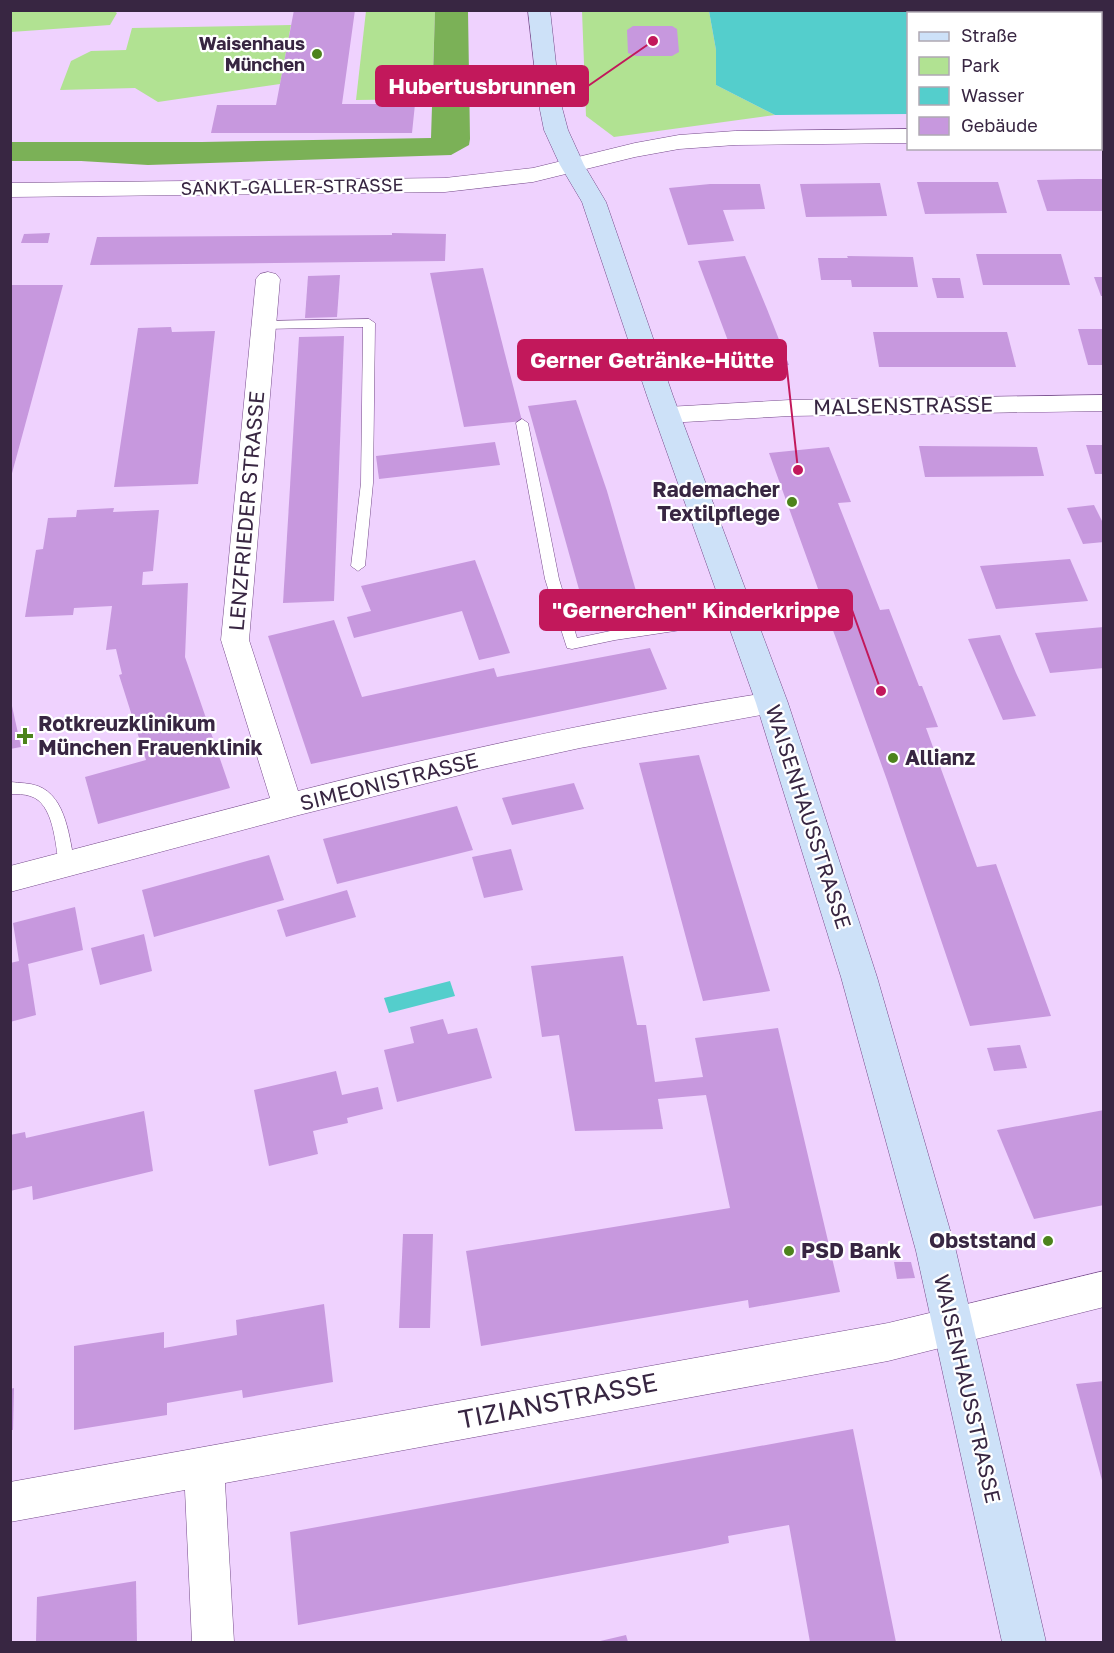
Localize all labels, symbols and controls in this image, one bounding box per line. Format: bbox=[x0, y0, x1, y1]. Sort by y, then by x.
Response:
legend bbox=[907, 12, 1102, 150]
text: Straße bbox=[961, 24, 1017, 46]
place label: Waisenhaus München bbox=[199, 32, 305, 75]
marker: Waisenhaus München bbox=[310, 47, 324, 61]
text: Park bbox=[961, 54, 1000, 76]
callout: Hubertusbrunnen bbox=[376, 66, 588, 106]
text: Hubertusbrunnen bbox=[388, 72, 576, 99]
text: Wasser bbox=[961, 84, 1024, 106]
text: Gebäude bbox=[961, 114, 1038, 136]
street label: SANKT-GALLER-STRASSE bbox=[181, 173, 403, 199]
callout: Gerner Getränke-Hütte bbox=[518, 340, 786, 380]
text: Gerner Getränke-Hütte bbox=[530, 346, 774, 373]
street label: LENZFRIEDER STRASSE bbox=[223, 390, 269, 632]
street label: MALSENSTRASSE bbox=[813, 390, 993, 420]
place label: Rademacher Textilpflege bbox=[652, 476, 780, 526]
marker: Rademacher Textilpflege bbox=[785, 495, 799, 509]
callout: "Gernerchen" Kinderkrippe bbox=[540, 590, 852, 630]
text: "Gernerchen" Kinderkrippe bbox=[552, 596, 840, 623]
street label: WAISENHAUSSTRASSE bbox=[760, 701, 857, 932]
place label: Rotkreuzklinikum München Frauenklinik bbox=[38, 710, 263, 760]
marker: Rotkreuzklinikum München Frauenklinik bbox=[16, 727, 34, 745]
place label: Allianz bbox=[905, 744, 975, 770]
street label: SIMEONISTRASSE bbox=[297, 746, 481, 816]
marker: Allianz bbox=[886, 751, 900, 765]
place label: Obststand bbox=[929, 1227, 1036, 1253]
marker: Obststand bbox=[1041, 1234, 1055, 1248]
place label: PSD Bank bbox=[801, 1237, 901, 1263]
marker: PSD Bank bbox=[782, 1244, 796, 1258]
street label: WAISENHAUSSTRASSE bbox=[929, 1272, 1007, 1506]
street label: TIZIANSTRASSE bbox=[456, 1366, 660, 1435]

